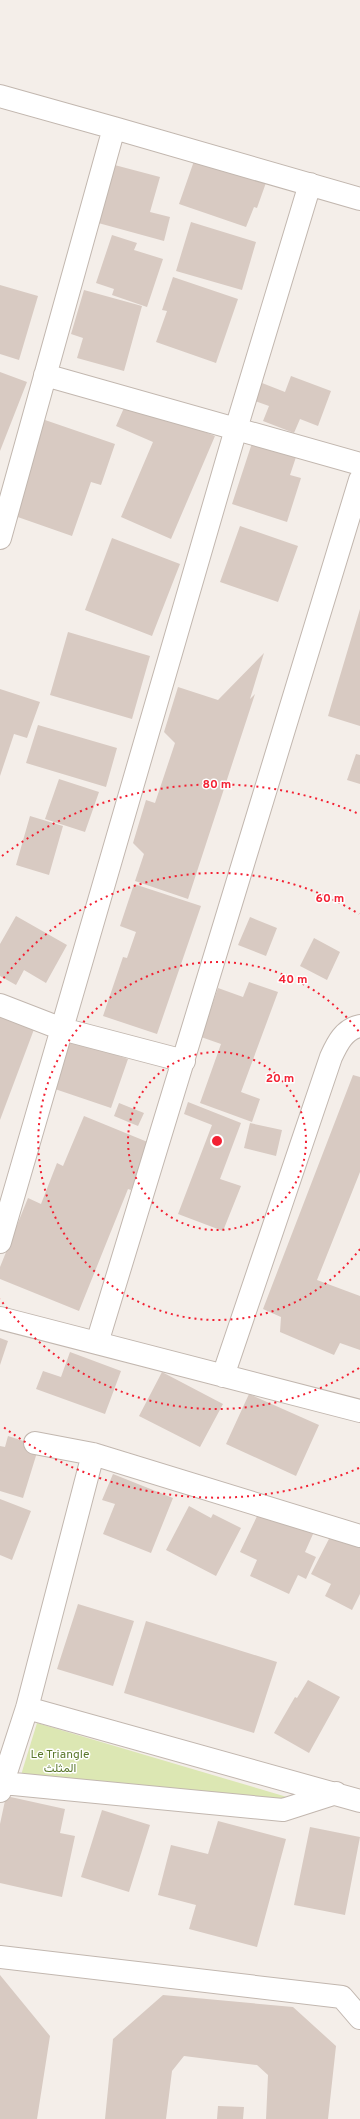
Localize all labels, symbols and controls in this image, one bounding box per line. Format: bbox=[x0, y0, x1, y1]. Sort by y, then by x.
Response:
text: 80 m bbox=[203, 777, 231, 793]
text: 60 m bbox=[316, 891, 344, 907]
text: 40 m bbox=[278, 972, 308, 988]
text: 20 m bbox=[266, 1071, 294, 1087]
centre of rings bbox=[210, 1134, 224, 1148]
park label: Le Triangle المثلث bbox=[31, 1747, 89, 1777]

